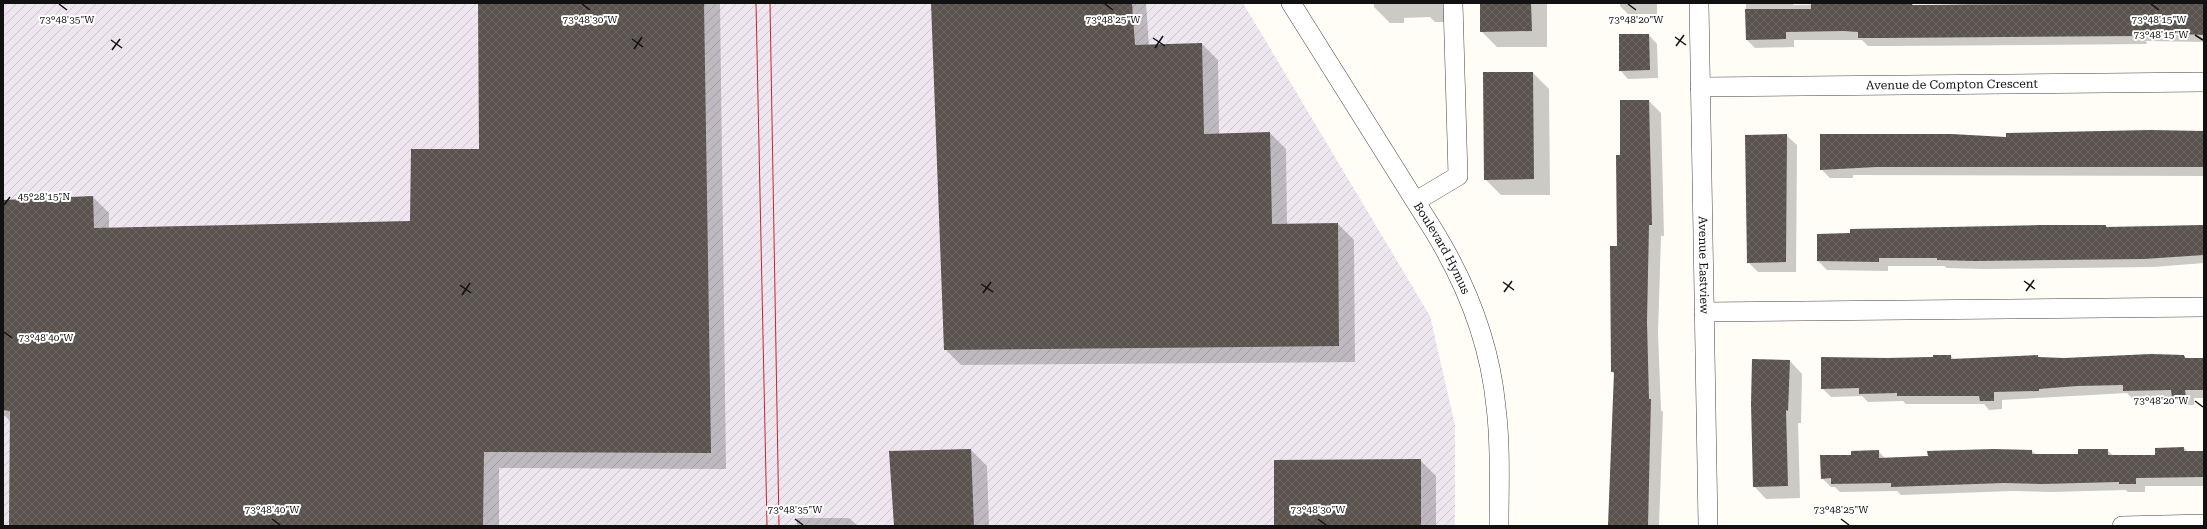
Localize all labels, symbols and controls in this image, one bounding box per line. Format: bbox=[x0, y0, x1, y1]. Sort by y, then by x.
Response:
text: 73°48'35"W bbox=[40, 14, 95, 25]
text: 73°48'30"W bbox=[563, 14, 618, 25]
text: 73°48'25"W bbox=[1086, 14, 1141, 25]
text: 73°48'20"W bbox=[1609, 14, 1664, 25]
text: 73°48'15"W bbox=[2132, 14, 2187, 25]
text: 73°48'15"W bbox=[2134, 29, 2189, 40]
street label: Avenue de Compton Crescent bbox=[1866, 77, 2039, 92]
text: 45°28'15"N bbox=[18, 191, 70, 202]
street label: Boulevard Hymus bbox=[1411, 200, 1473, 296]
street label: Avenue Eastview bbox=[1696, 216, 1711, 314]
text: 73°48'40"W bbox=[19, 332, 74, 343]
text: 73°48'20"W bbox=[2134, 395, 2189, 406]
text: 73°48'40"W bbox=[245, 504, 300, 515]
text: 73°48'35"W bbox=[768, 504, 823, 515]
text: 73°48'30"W bbox=[1291, 504, 1346, 515]
text: 73°48'25"W bbox=[1814, 504, 1869, 515]

